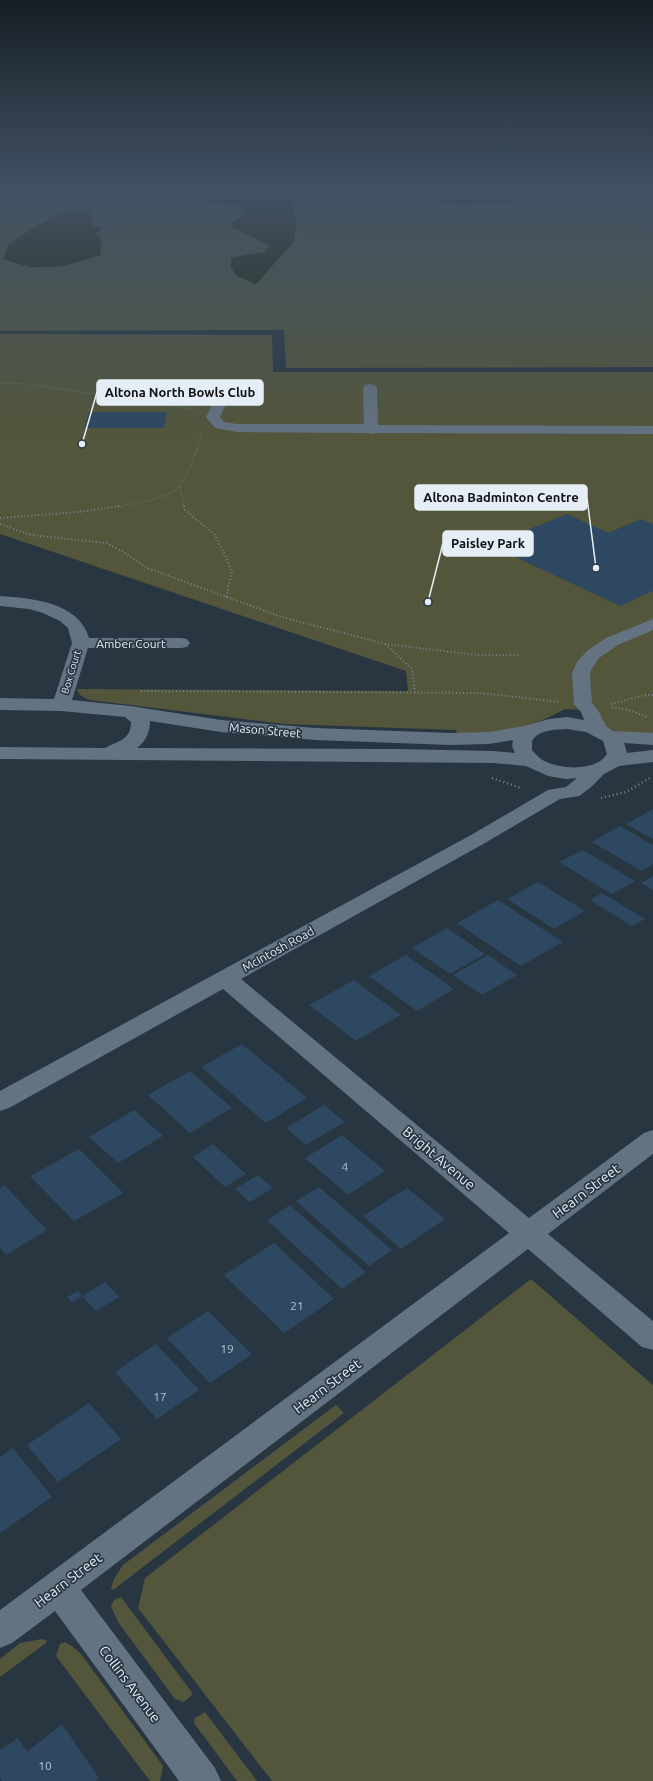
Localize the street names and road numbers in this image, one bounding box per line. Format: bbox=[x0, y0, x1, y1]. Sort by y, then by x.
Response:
street label: Amber Court bbox=[96, 637, 166, 650]
street label: Box Court bbox=[59, 649, 83, 695]
street label: Mason Street bbox=[229, 720, 302, 740]
street label: McIntosh Road bbox=[240, 924, 316, 974]
street label: Bright Avenue bbox=[400, 1123, 478, 1193]
street label: Hearn Street bbox=[549, 1160, 623, 1222]
street label: Hearn Street bbox=[290, 1355, 364, 1417]
street label: Hearn Street bbox=[31, 1549, 105, 1611]
street label: Collins Avenue bbox=[96, 1642, 164, 1726]

